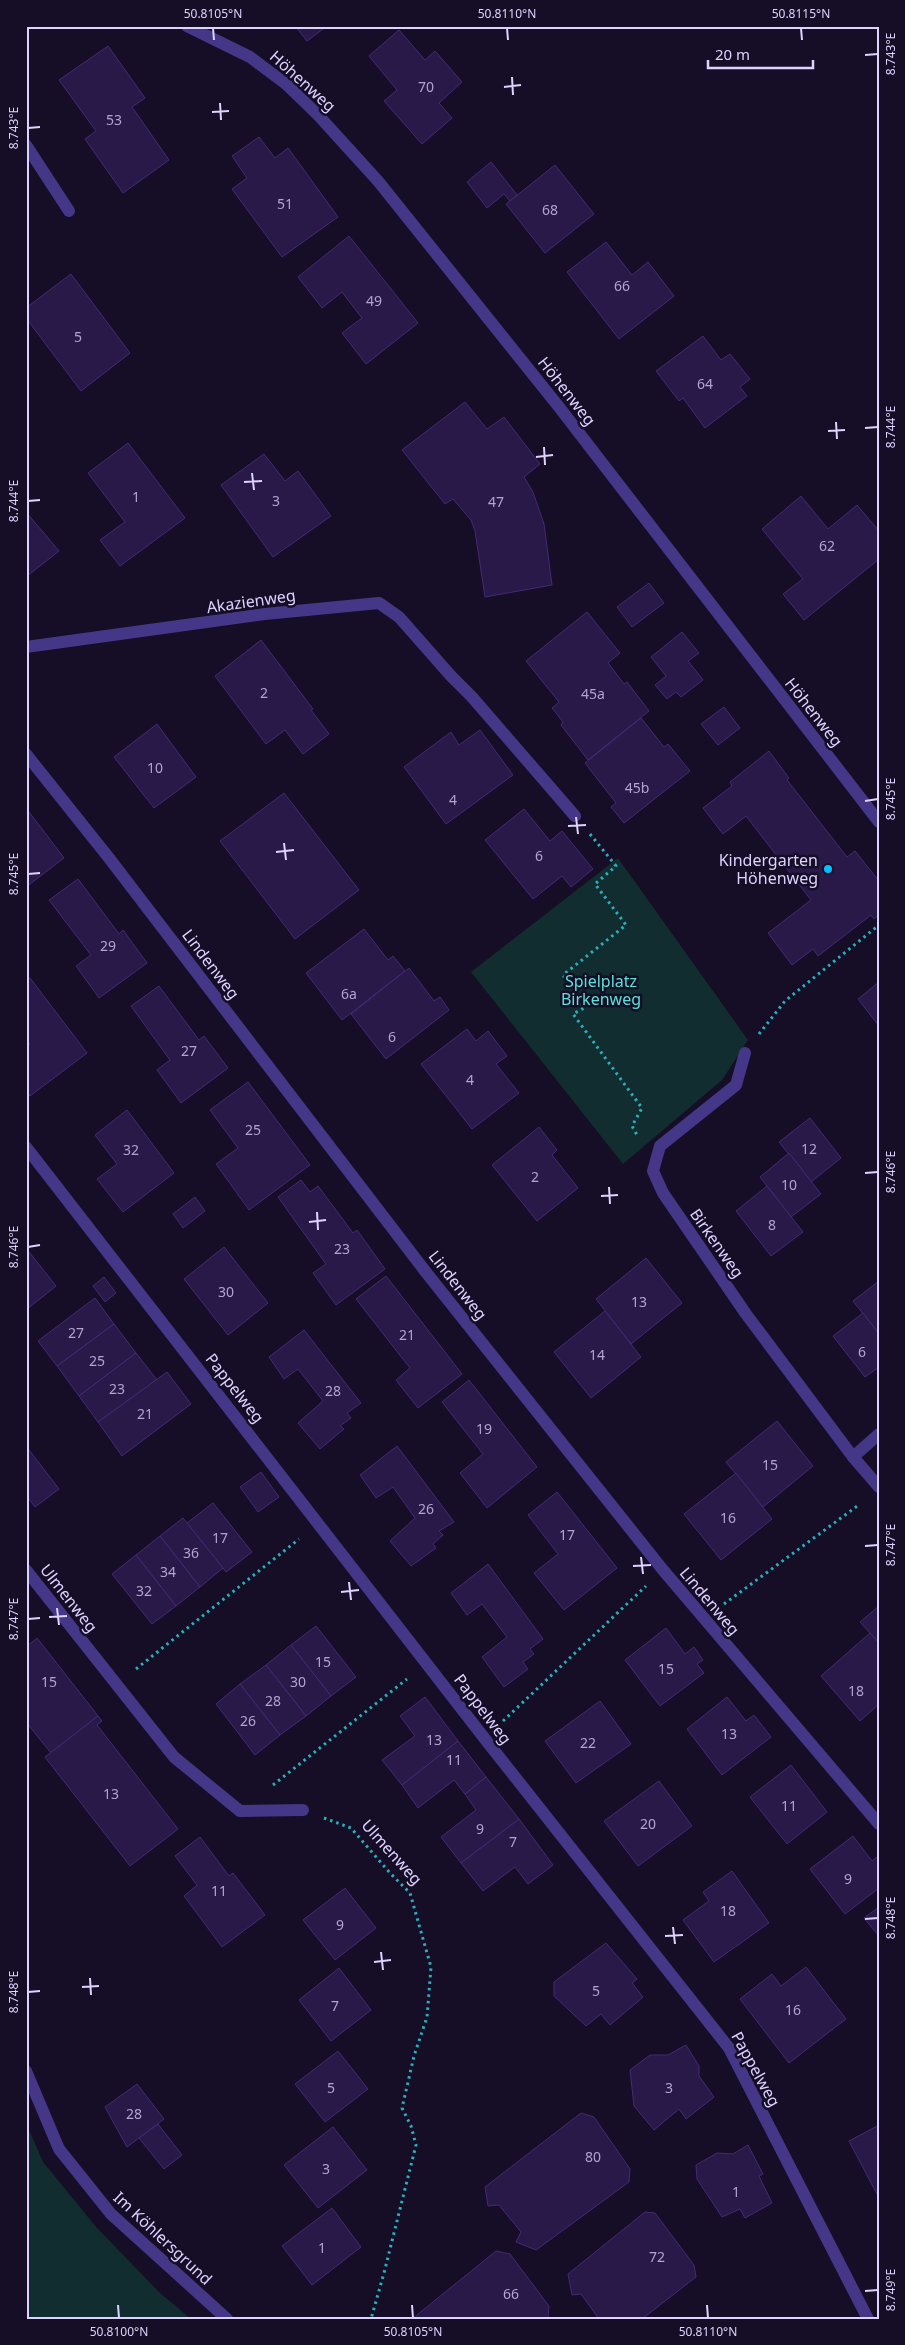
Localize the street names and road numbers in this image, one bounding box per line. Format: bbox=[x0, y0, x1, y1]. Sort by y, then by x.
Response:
street label: Höhenweg bbox=[265, 45, 341, 117]
street label: Höhenweg bbox=[533, 352, 601, 430]
street label: Akazienweg bbox=[205, 584, 297, 618]
street label: Höhenweg bbox=[780, 673, 848, 751]
street label: Lindenweg bbox=[177, 924, 245, 1004]
street label: Birkenweg bbox=[685, 1204, 749, 1282]
street label: Lindenweg bbox=[424, 1246, 492, 1324]
street label: Pappelweg bbox=[201, 1349, 269, 1427]
street label: Ulmenweg bbox=[35, 1559, 103, 1637]
street label: Lindenweg bbox=[675, 1562, 745, 1640]
street label: Pappelweg bbox=[449, 1669, 517, 1749]
street label: Ulmenweg bbox=[357, 1814, 427, 1890]
street label: Pappelweg bbox=[726, 2027, 786, 2111]
street label: Im Köhlersgrund bbox=[109, 2186, 217, 2290]

